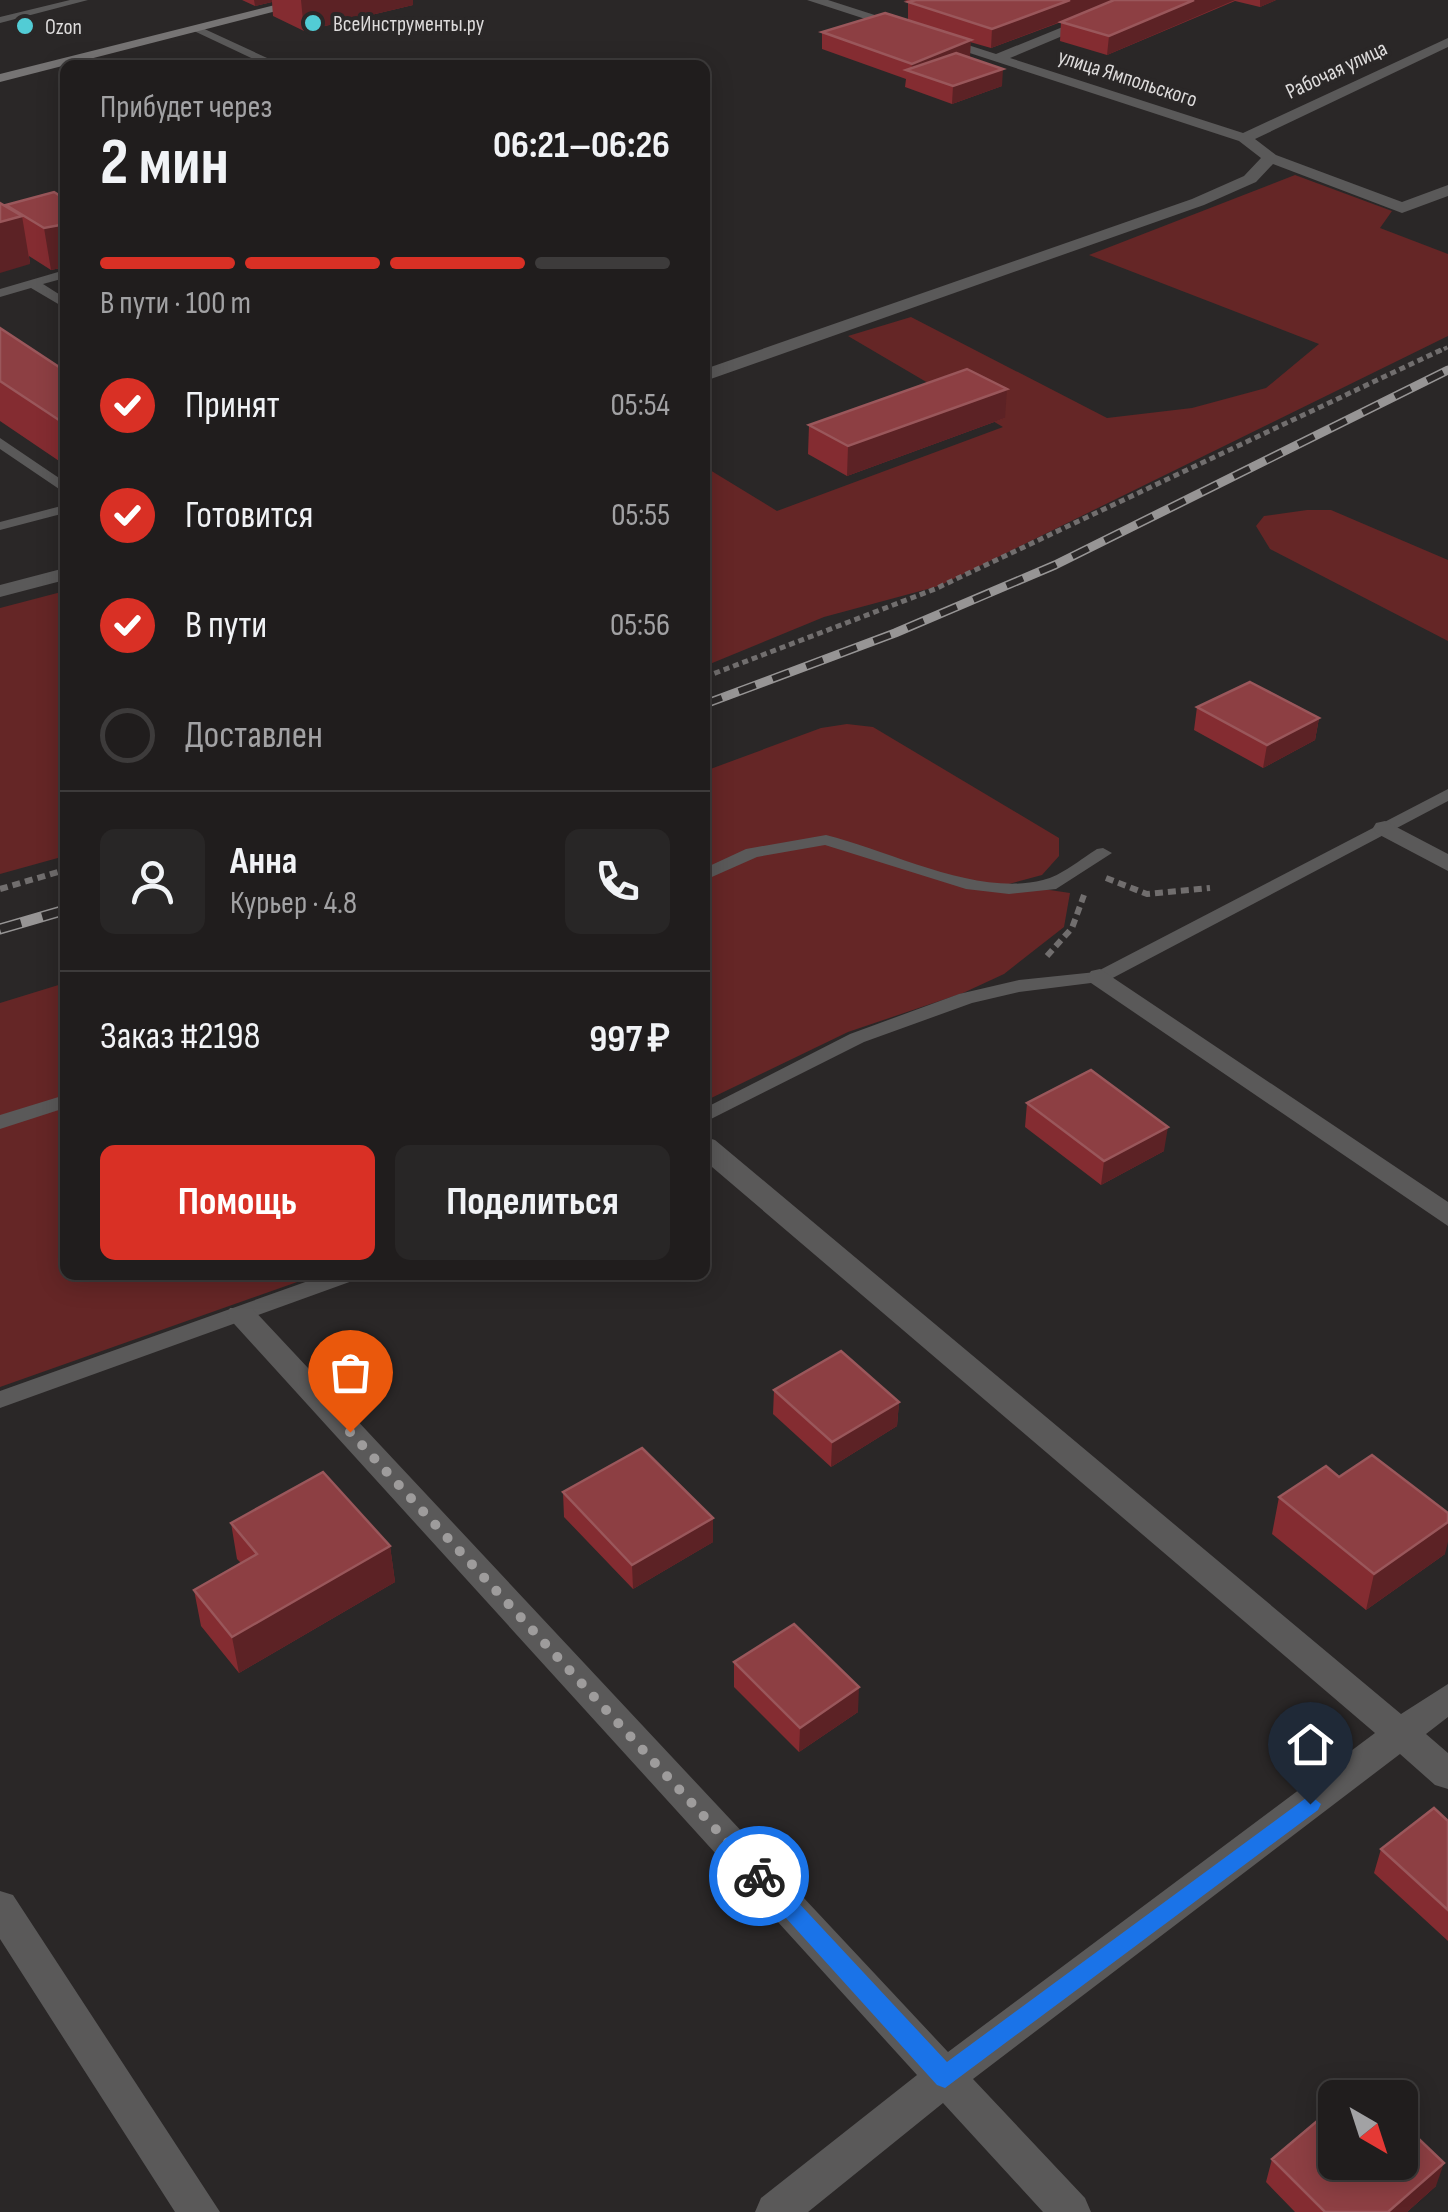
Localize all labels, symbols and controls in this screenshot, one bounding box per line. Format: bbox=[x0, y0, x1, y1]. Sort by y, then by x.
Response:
place label: ВсеИнструменты.ру bbox=[333, 11, 485, 38]
marker: ВсеИнструменты.ру bbox=[302, 12, 324, 34]
place label: Ozon bbox=[45, 14, 82, 41]
marker: Ozon bbox=[14, 15, 36, 37]
street label: Рабочая улица bbox=[1282, 35, 1392, 106]
street label: улица Ямпольского bbox=[1055, 43, 1201, 114]
text: Прибудет через bbox=[100, 88, 272, 127]
text: 06:21–06:26 bbox=[493, 123, 670, 168]
text: 2 мин bbox=[100, 125, 229, 203]
text: В пути · 100 m bbox=[100, 284, 251, 323]
icon: check bbox=[100, 378, 155, 433]
text: Принят bbox=[185, 383, 280, 428]
text: 05:54 bbox=[611, 386, 670, 425]
icon: check bbox=[100, 488, 155, 543]
text: Готовится bbox=[185, 493, 314, 538]
text: 05:55 bbox=[611, 496, 670, 535]
icon: check bbox=[100, 598, 155, 653]
text: В пути bbox=[185, 603, 267, 648]
text: 05:56 bbox=[610, 606, 670, 645]
text: Доставлен bbox=[185, 713, 323, 758]
button: person bbox=[100, 829, 205, 934]
button: phone bbox=[565, 829, 670, 934]
text: Анна bbox=[230, 839, 297, 884]
text: Курьер · 4.8 bbox=[230, 884, 357, 923]
text: Заказ #2198 bbox=[100, 1014, 260, 1059]
text: 997 ₽ bbox=[589, 1017, 670, 1062]
button: Помощь bbox=[100, 1145, 375, 1260]
button: Поделиться bbox=[395, 1145, 670, 1260]
pin bbox=[308, 1330, 393, 1433]
icon: bag bbox=[323, 1345, 378, 1400]
pin bbox=[1268, 1702, 1353, 1805]
icon: home bbox=[1283, 1717, 1338, 1772]
courier bbox=[709, 1826, 809, 1926]
icon: bike bbox=[732, 1849, 787, 1904]
north arrow bbox=[1318, 2080, 1418, 2180]
map controls bbox=[1318, 2080, 1418, 2180]

